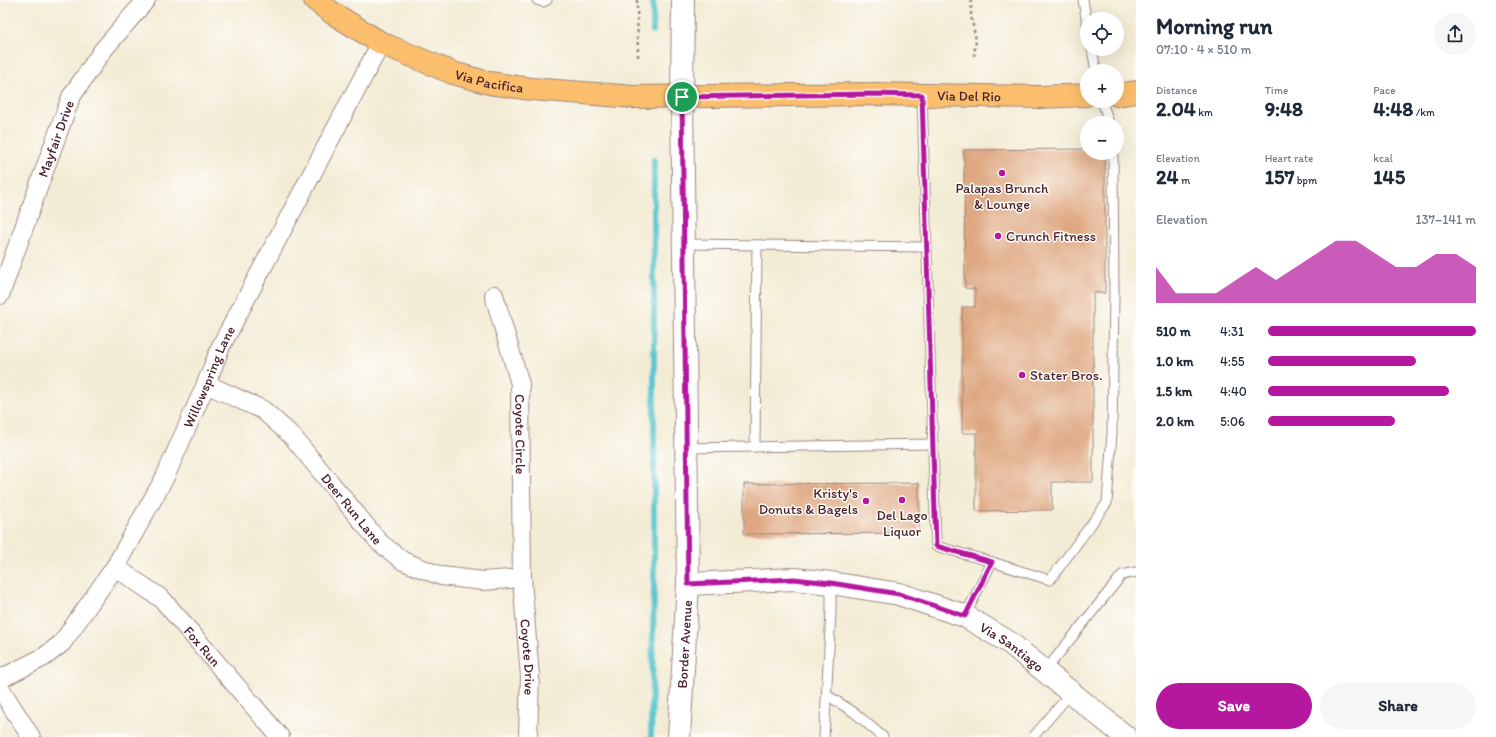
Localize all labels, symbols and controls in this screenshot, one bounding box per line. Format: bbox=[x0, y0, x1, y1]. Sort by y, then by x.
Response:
map controls bbox=[1080, 12, 1124, 160]
button: locate bbox=[1080, 12, 1124, 56]
text: Morning run bbox=[1156, 13, 1272, 40]
button: share bbox=[1434, 13, 1476, 55]
text: 07:10 · 4 × 510 m bbox=[1156, 42, 1251, 57]
button: + bbox=[1080, 64, 1124, 108]
street label: Via Pacifica bbox=[453, 65, 525, 96]
pin bbox=[665, 80, 699, 114]
text: Distance bbox=[1156, 84, 1197, 97]
text: Time bbox=[1265, 84, 1288, 97]
text: Pace bbox=[1373, 84, 1395, 97]
icon: arrive bbox=[671, 86, 693, 108]
street label: Via Del Rio bbox=[937, 87, 1001, 105]
street label: Mayfair Drive bbox=[34, 97, 78, 180]
text: 2.04 bbox=[1156, 97, 1196, 121]
text: 9:48 bbox=[1265, 97, 1303, 121]
text: 4:48 bbox=[1373, 97, 1413, 121]
text: km bbox=[1196, 106, 1213, 119]
text: /km bbox=[1413, 106, 1435, 119]
button: − bbox=[1080, 116, 1124, 160]
text: Elevation bbox=[1156, 152, 1200, 165]
text: Heart rate bbox=[1265, 152, 1313, 165]
text: kcal bbox=[1373, 152, 1393, 165]
text: 24 bbox=[1156, 165, 1179, 189]
text: 157 bbox=[1265, 165, 1294, 189]
text: 145 bbox=[1373, 165, 1405, 189]
marker: Palapas Brunch & Lounge bbox=[997, 168, 1007, 178]
text: m bbox=[1179, 174, 1190, 187]
text: bpm bbox=[1294, 174, 1317, 187]
place label: Palapas Brunch & Lounge bbox=[955, 180, 1049, 213]
text: Elevation bbox=[1156, 212, 1208, 227]
text: 137–141 m bbox=[1415, 212, 1476, 227]
place label: Crunch Fitness bbox=[1006, 228, 1096, 245]
marker: Crunch Fitness bbox=[993, 231, 1003, 241]
street label: Willowspring Lane bbox=[179, 323, 239, 430]
text: 510 m bbox=[1156, 324, 1191, 339]
text: 4:31 bbox=[1220, 324, 1244, 339]
text: 1.0 km bbox=[1156, 354, 1193, 369]
text: 4:55 bbox=[1220, 354, 1245, 369]
place label: Stater Bros. bbox=[1030, 367, 1102, 384]
marker: Stater Bros. bbox=[1017, 370, 1027, 380]
text: 1.5 km bbox=[1156, 384, 1192, 399]
text: 4:40 bbox=[1220, 384, 1247, 399]
street label: Coyote Circle bbox=[512, 394, 529, 475]
text: 2.0 km bbox=[1156, 414, 1194, 429]
text: 5:06 bbox=[1220, 414, 1245, 429]
street label: Deer Run Lane bbox=[318, 470, 386, 548]
place label: Kristy's Donuts & Bagels bbox=[759, 485, 858, 518]
marker: Del Lago Liquor bbox=[897, 495, 907, 505]
marker: Kristy's Donuts & Bagels bbox=[861, 496, 871, 506]
place label: Del Lago Liquor bbox=[876, 507, 928, 540]
street label: Border Avenue bbox=[673, 599, 696, 689]
street label: Coyote Drive bbox=[517, 618, 539, 696]
street label: Via Santiago bbox=[977, 618, 1047, 676]
street label: Fox Run bbox=[180, 623, 225, 670]
button: Save bbox=[1156, 683, 1312, 729]
button: Share bbox=[1320, 683, 1476, 729]

